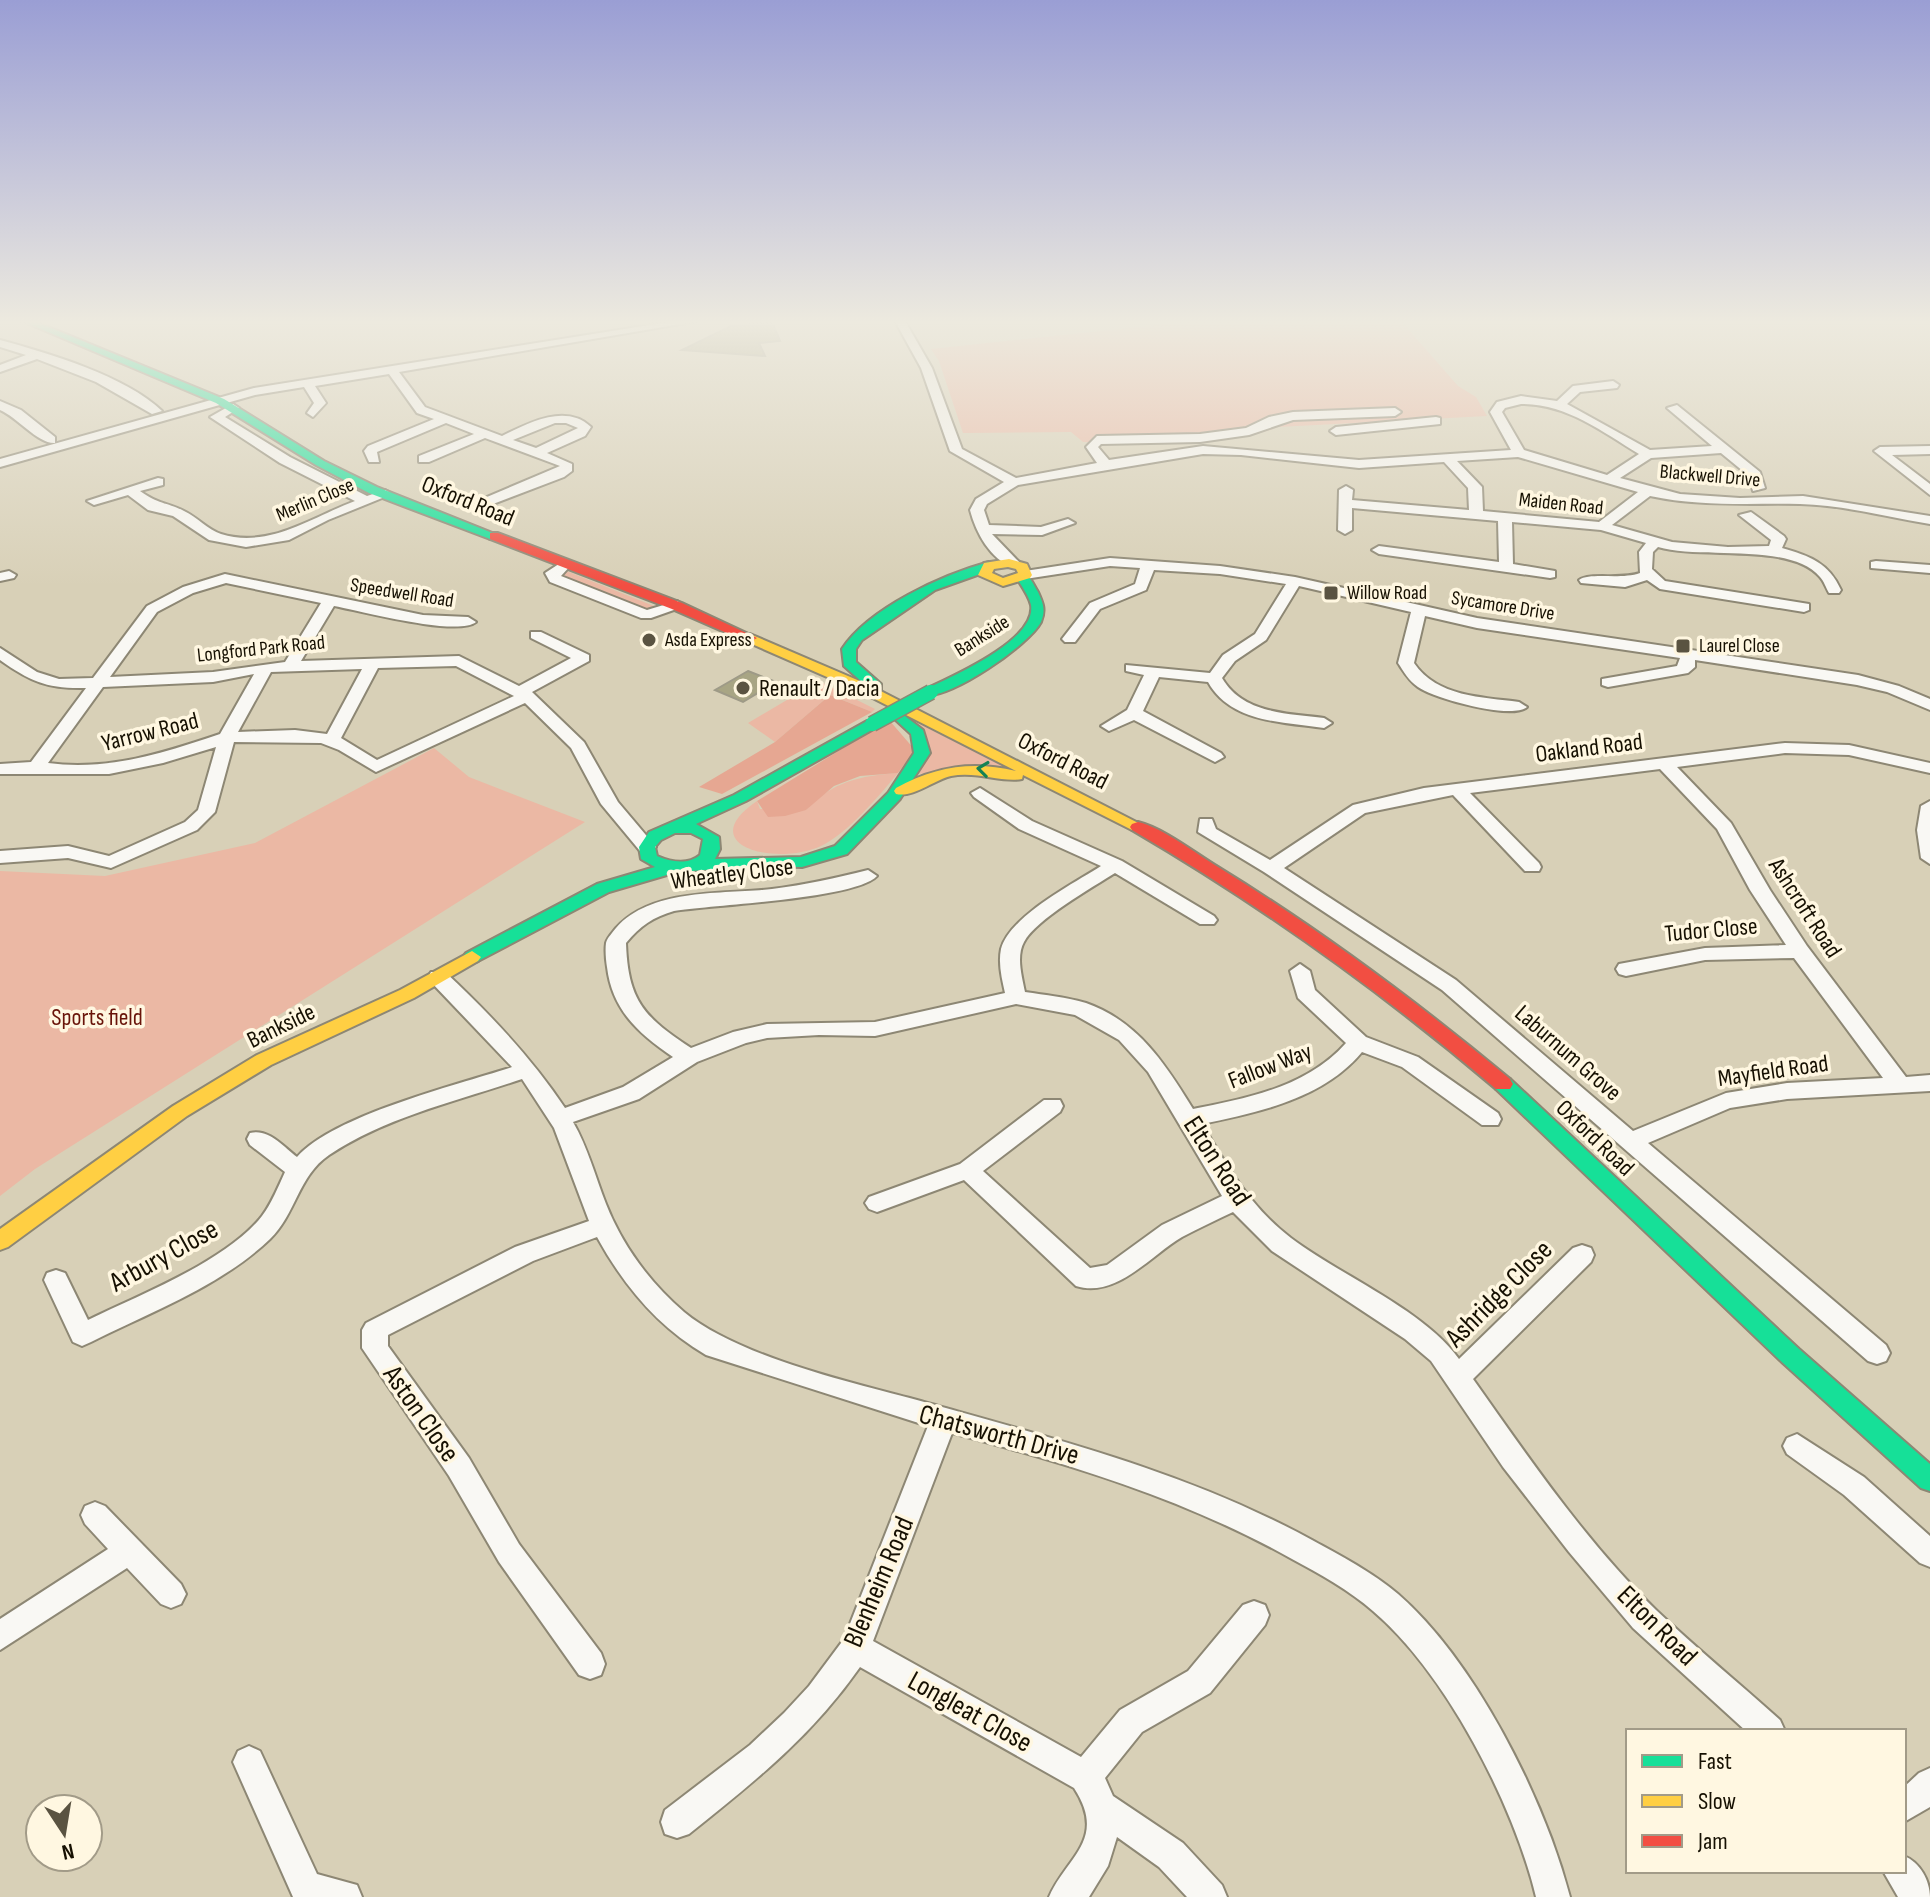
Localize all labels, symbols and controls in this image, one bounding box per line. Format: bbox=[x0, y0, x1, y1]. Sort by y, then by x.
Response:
street label: Blackwell Drive bbox=[1659, 460, 1761, 492]
street label: Oxford Road bbox=[417, 469, 519, 533]
street label: Merlin Close bbox=[272, 473, 358, 527]
street label: Maiden Road bbox=[1518, 488, 1604, 520]
street label: Speedwell Road bbox=[349, 573, 455, 613]
place label: Willow Road bbox=[1347, 581, 1427, 605]
marker: Willow Road bbox=[1322, 584, 1340, 602]
street label: Sycamore Drive bbox=[1450, 586, 1556, 626]
street label: Bankside bbox=[950, 610, 1014, 662]
place label: Asda Express bbox=[664, 628, 752, 652]
street label: Longford Park Road bbox=[196, 630, 326, 668]
marker: Asda Express bbox=[640, 631, 658, 649]
place label: Laurel Close bbox=[1699, 634, 1780, 658]
marker: Laurel Close bbox=[1674, 637, 1692, 655]
place label: Renault / Dacia bbox=[759, 674, 880, 703]
marker: Renault / Dacia bbox=[734, 679, 752, 697]
street label: Yarrow Road bbox=[99, 706, 201, 758]
street label: Oxford Road bbox=[1013, 726, 1113, 796]
street label: Oakland Road bbox=[1534, 727, 1644, 769]
one-way arrow bbox=[976, 760, 989, 777]
street label: Wheatley Close bbox=[669, 852, 795, 896]
street label: Ashcroft Road bbox=[1761, 852, 1848, 963]
street label: Tudor Close bbox=[1663, 911, 1759, 949]
street label: Bankside bbox=[242, 997, 320, 1055]
street label: Laburnum Grove bbox=[1509, 999, 1627, 1107]
park label: Sports field bbox=[51, 1003, 143, 1032]
street label: Fallow Way bbox=[1224, 1037, 1316, 1095]
street label: Mayfield Road bbox=[1716, 1049, 1830, 1093]
street label: Oxford Road bbox=[1550, 1094, 1640, 1182]
street label: Elton Road bbox=[1176, 1110, 1258, 1212]
street label: Arbury Close bbox=[103, 1213, 224, 1300]
street label: Ashridge Close bbox=[1438, 1234, 1559, 1355]
street label: Aston Close bbox=[375, 1359, 466, 1469]
street label: Chatsworth Drive bbox=[915, 1398, 1083, 1472]
street label: Blenheim Road bbox=[837, 1512, 921, 1652]
street label: Elton Road bbox=[1610, 1579, 1704, 1673]
street label: Longleat Close bbox=[902, 1664, 1038, 1760]
legend bbox=[1626, 1729, 1906, 1873]
text: Fast bbox=[1698, 1747, 1732, 1776]
text: Slow bbox=[1698, 1787, 1736, 1816]
north arrow bbox=[24, 1793, 104, 1873]
text: Jam bbox=[1697, 1827, 1728, 1856]
text: N bbox=[59, 1837, 76, 1866]

